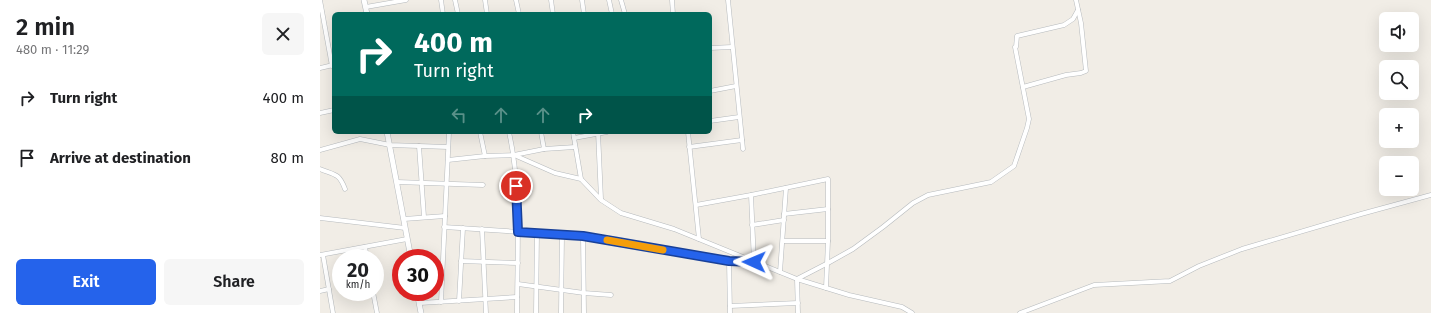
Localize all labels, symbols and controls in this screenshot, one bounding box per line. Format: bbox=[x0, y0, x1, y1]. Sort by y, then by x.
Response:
map controls bbox=[1379, 12, 1419, 196]
button: sound bbox=[1379, 12, 1419, 52]
text: 2 min bbox=[16, 13, 75, 41]
button: close bbox=[262, 13, 304, 55]
text: 400 m bbox=[414, 26, 493, 59]
icon: right bbox=[348, 28, 400, 80]
text: 480 m · 11:29 bbox=[16, 42, 89, 57]
text: Turn right bbox=[414, 60, 494, 82]
button: search bbox=[1379, 60, 1419, 100]
icon: right bbox=[16, 87, 38, 109]
text: Turn right bbox=[50, 89, 117, 107]
text: 400 m bbox=[262, 89, 304, 107]
icon: left bbox=[448, 104, 470, 126]
icon: ahead bbox=[490, 104, 512, 126]
icon: ahead bbox=[532, 104, 554, 126]
icon: right bbox=[574, 104, 596, 126]
button: + bbox=[1379, 108, 1419, 148]
icon: arrive bbox=[16, 147, 38, 169]
text: Arrive at destination bbox=[50, 149, 191, 167]
text: 80 m bbox=[271, 149, 304, 167]
button: − bbox=[1379, 156, 1419, 196]
pin bbox=[499, 169, 533, 203]
icon: arrive bbox=[505, 175, 527, 197]
position arrow bbox=[733, 241, 775, 283]
speed limit sign: 30 bbox=[392, 249, 444, 301]
text: 20 bbox=[347, 258, 369, 282]
button: Exit bbox=[16, 259, 156, 305]
button: Share bbox=[164, 259, 304, 305]
text: km/h bbox=[346, 279, 370, 291]

